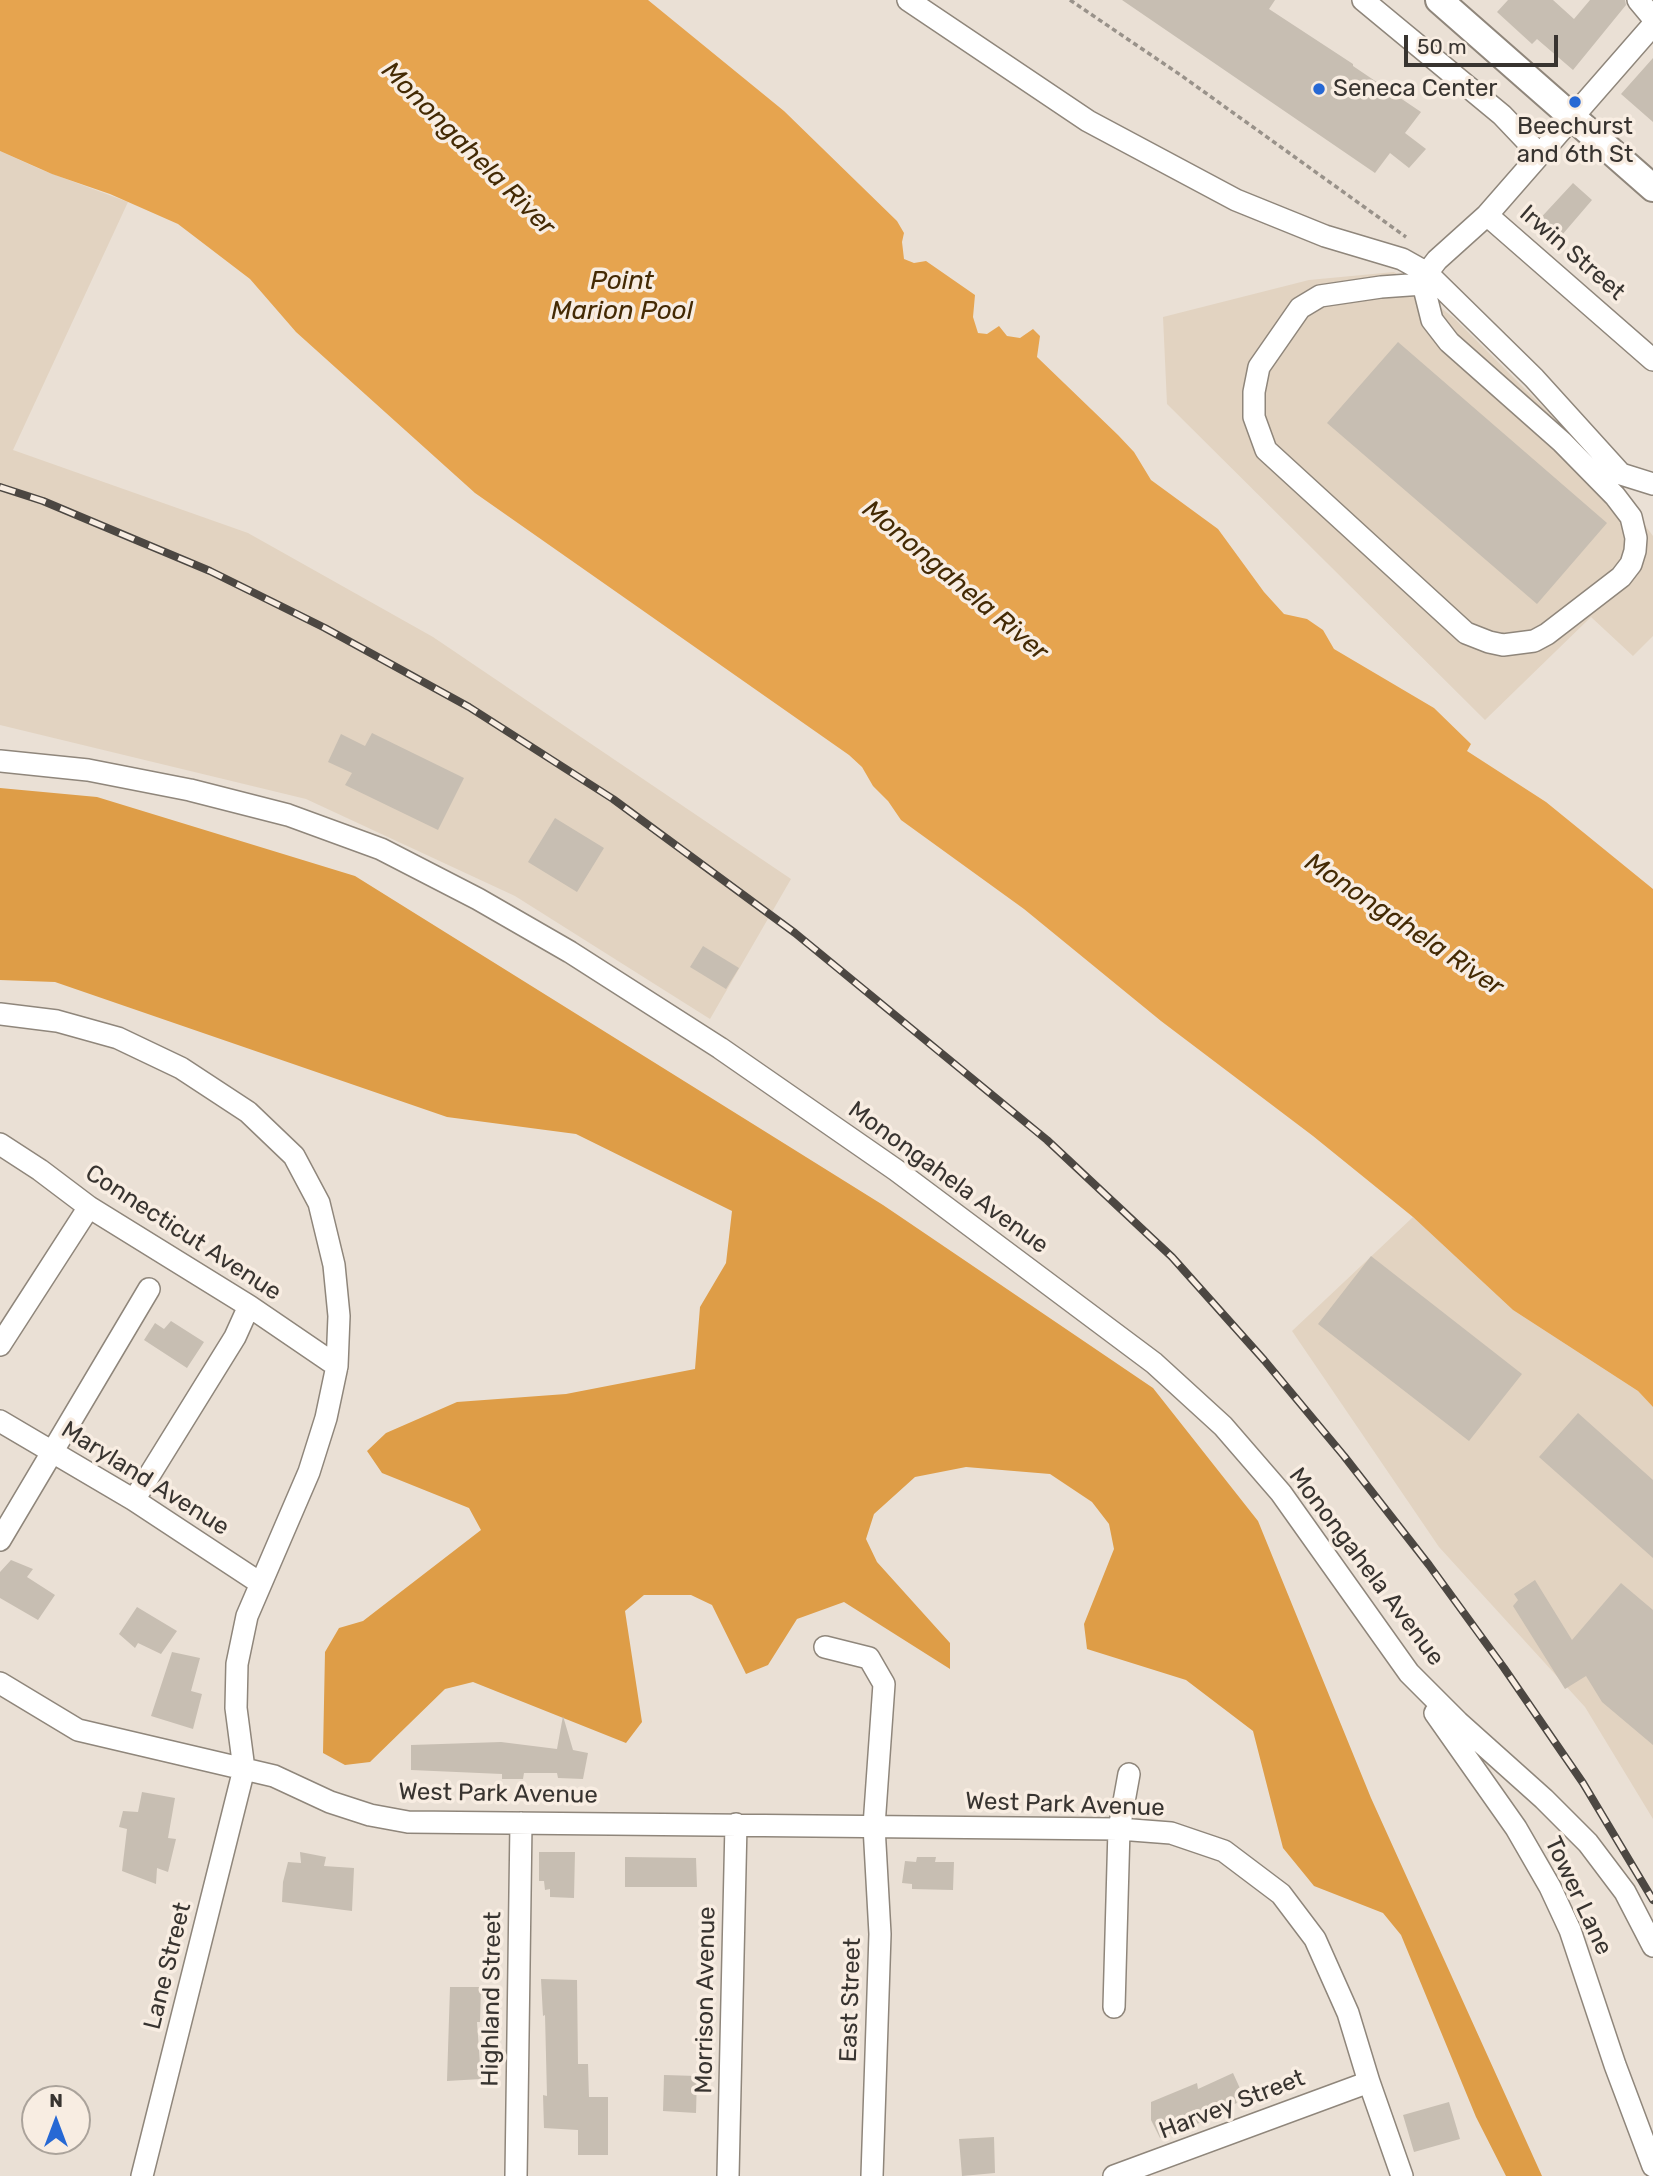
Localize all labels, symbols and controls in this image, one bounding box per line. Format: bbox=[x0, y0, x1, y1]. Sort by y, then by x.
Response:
scale bar bbox=[1408, 21, 1562, 65]
text: 50 m bbox=[1417, 34, 1467, 59]
water label: Monongahela River bbox=[375, 56, 561, 242]
place label: Seneca Center bbox=[1333, 75, 1497, 103]
marker: Seneca Center bbox=[1311, 81, 1327, 97]
marker: Beechurst and 6th St bbox=[1567, 94, 1583, 110]
place label: Beechurst and 6th St bbox=[1517, 113, 1633, 169]
street label: Irwin Street bbox=[1513, 199, 1631, 307]
water label: Point Marion Pool bbox=[551, 265, 693, 326]
water label: Monongahela River bbox=[856, 494, 1054, 668]
water label: Monongahela River bbox=[1299, 847, 1509, 1003]
street label: Monongahela Avenue bbox=[842, 1096, 1054, 1260]
street label: Connecticut Avenue bbox=[80, 1159, 286, 1307]
street label: Maryland Avenue bbox=[56, 1416, 234, 1542]
street label: Monongahela Avenue bbox=[1282, 1462, 1450, 1672]
street label: West Park Avenue bbox=[398, 1778, 598, 1810]
street label: West Park Avenue bbox=[965, 1787, 1165, 1823]
street label: Tower Lane bbox=[1538, 1832, 1618, 1960]
street label: Lane Street bbox=[138, 1899, 198, 2033]
street label: Morrison Avenue bbox=[690, 1906, 722, 2094]
street label: Highland Street bbox=[476, 1911, 508, 2087]
street label: East Street bbox=[834, 1937, 868, 2063]
street label: Harvey Street bbox=[1155, 2064, 1309, 2146]
north arrow bbox=[21, 2085, 91, 2155]
text: N bbox=[49, 2089, 63, 2112]

